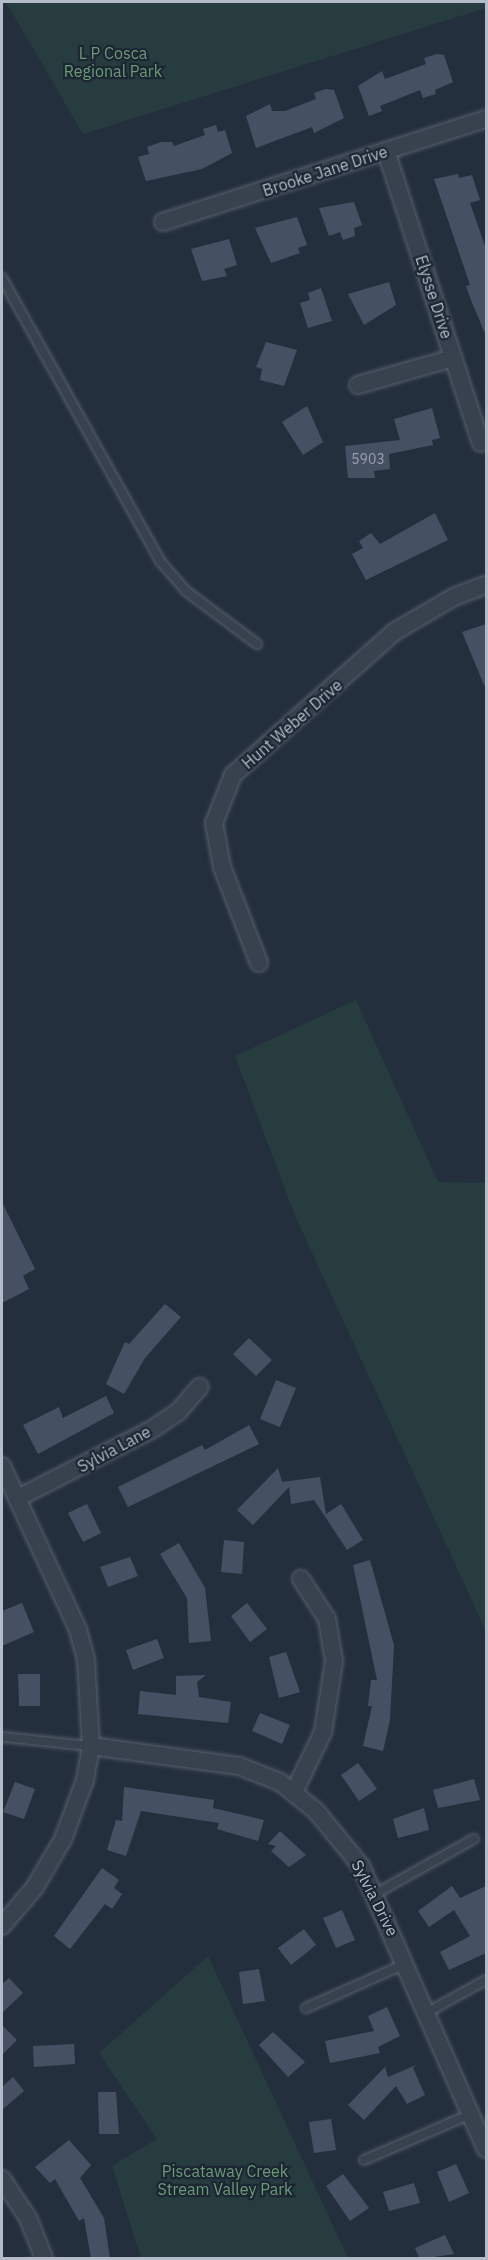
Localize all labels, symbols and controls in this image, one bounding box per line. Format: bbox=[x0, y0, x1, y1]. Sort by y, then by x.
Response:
park label: L P Cosca Regional Park bbox=[64, 43, 162, 81]
street label: Brooke Jane Drive bbox=[260, 142, 390, 200]
street label: Elysse Drive bbox=[411, 253, 457, 341]
house number: 5903 bbox=[351, 451, 385, 467]
street label: Hunt Weber Drive bbox=[238, 675, 346, 773]
street label: Sylvia Lane bbox=[74, 1422, 154, 1476]
street label: Sylvia Drive bbox=[348, 1857, 402, 1939]
park label: Piscataway Creek Stream Valley Park bbox=[157, 2161, 293, 2199]

